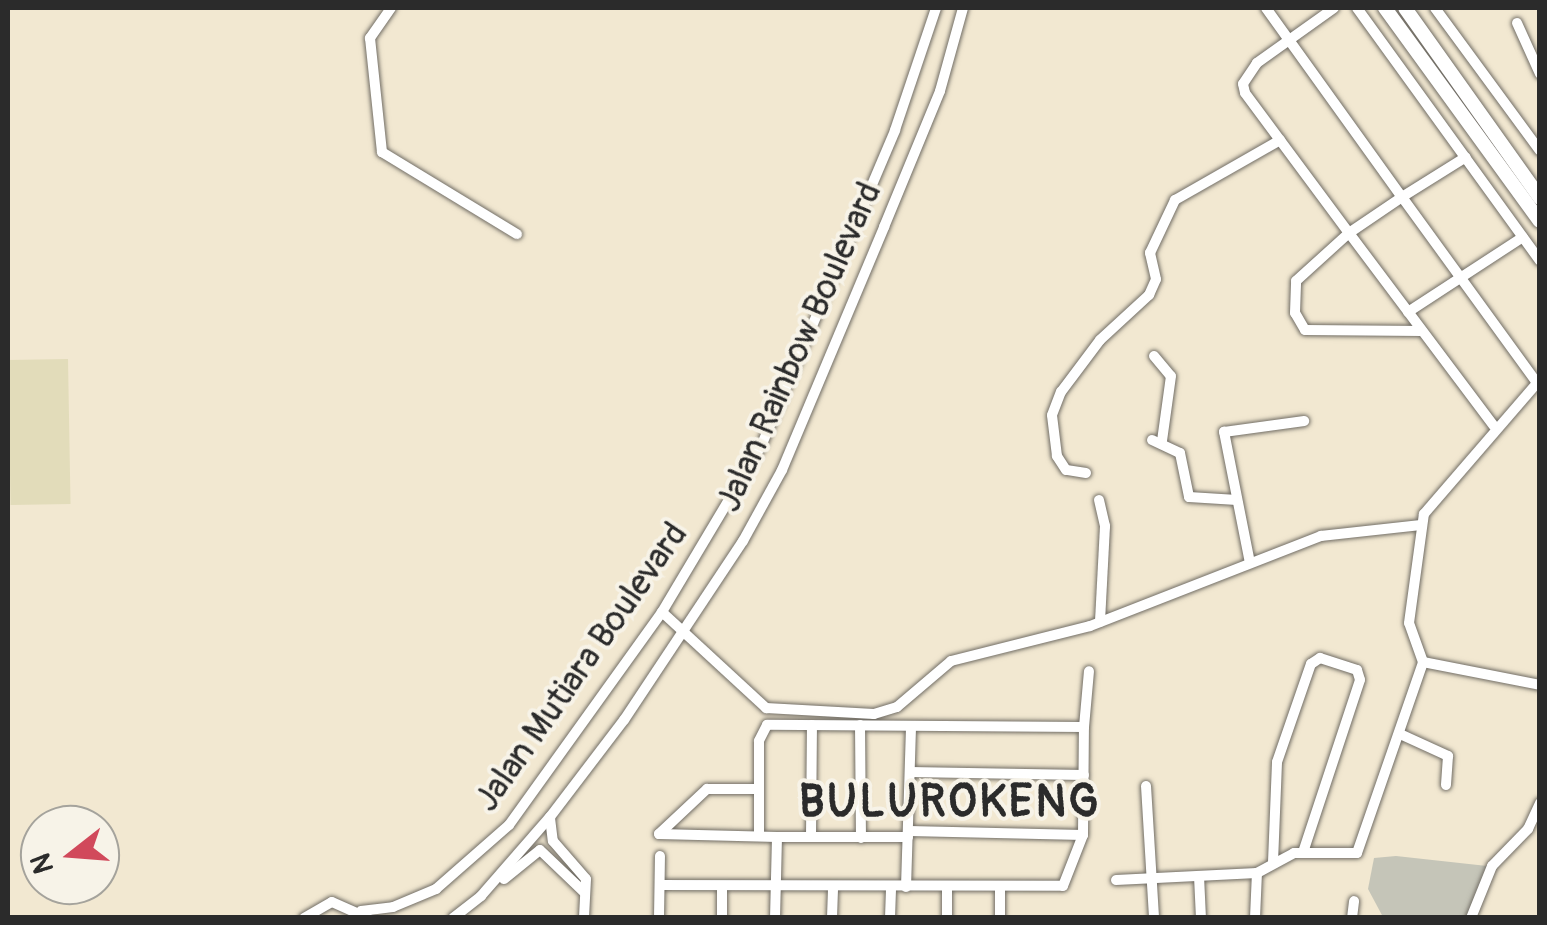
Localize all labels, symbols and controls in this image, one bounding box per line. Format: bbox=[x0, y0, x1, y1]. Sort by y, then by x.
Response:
street label: Jalan Rainbow Boulevard bbox=[707, 176, 891, 518]
street label: Jalan Mutiara Boulevard bbox=[466, 515, 696, 819]
district label: BULUROKENG bbox=[799, 776, 1101, 830]
north arrow bbox=[20, 805, 120, 905]
text: N bbox=[23, 849, 62, 878]

